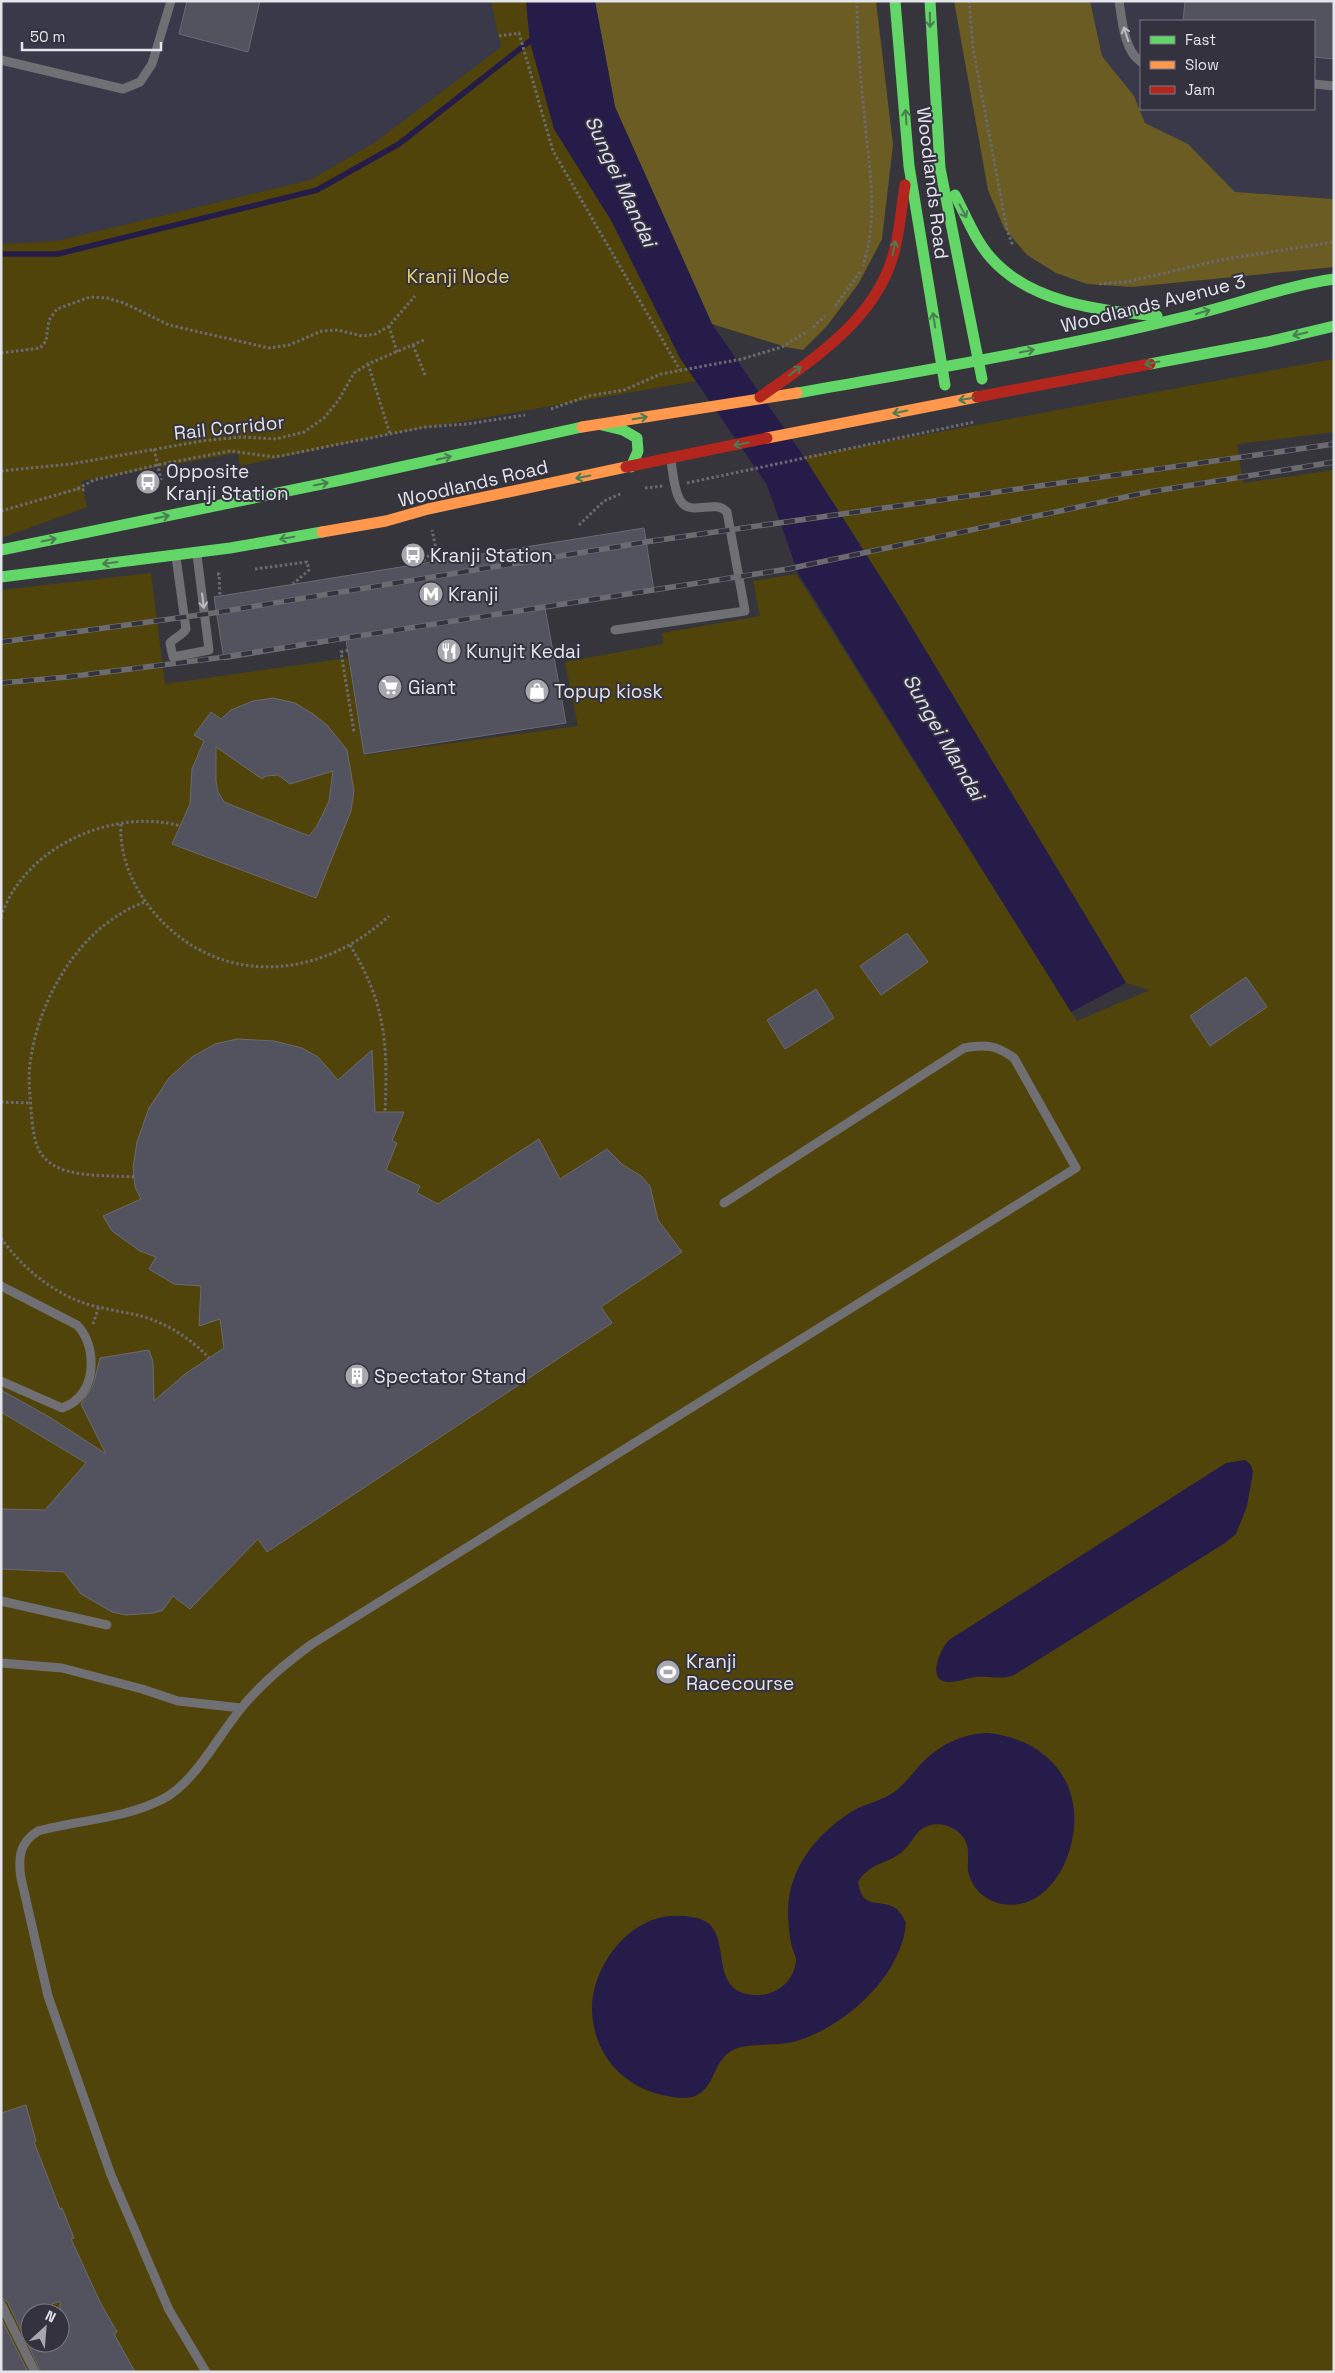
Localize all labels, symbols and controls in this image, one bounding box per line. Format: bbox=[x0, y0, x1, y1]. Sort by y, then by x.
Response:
one-way arrow bbox=[925, 11, 935, 27]
scale bar bbox=[22, 20, 161, 52]
legend bbox=[1140, 20, 1315, 110]
one-way arrow bbox=[1121, 26, 1130, 42]
text: 50 m bbox=[30, 27, 65, 46]
text: Fast bbox=[1185, 30, 1216, 49]
text: Slow bbox=[1185, 55, 1219, 74]
text: Jam bbox=[1185, 80, 1215, 99]
street label: Woodlands Road bbox=[911, 106, 954, 261]
one-way arrow bbox=[901, 110, 910, 126]
water label: Sungei Mandai bbox=[579, 111, 664, 253]
one-way arrow bbox=[958, 203, 968, 218]
one-way arrow bbox=[890, 240, 900, 256]
park label: Kranji Node bbox=[406, 264, 510, 289]
street label: Woodlands Avenue 3 bbox=[1058, 268, 1248, 339]
one-way arrow bbox=[1194, 306, 1210, 316]
one-way arrow bbox=[929, 312, 939, 328]
one-way arrow bbox=[1293, 330, 1309, 339]
one-way arrow bbox=[1018, 346, 1034, 355]
one-way arrow bbox=[1144, 359, 1160, 368]
one-way arrow bbox=[788, 366, 802, 376]
one-way arrow bbox=[959, 394, 975, 404]
one-way arrow bbox=[892, 407, 908, 417]
street label: Rail Corridor bbox=[172, 409, 286, 446]
one-way arrow bbox=[632, 412, 648, 422]
one-way arrow bbox=[733, 440, 749, 449]
one-way arrow bbox=[436, 453, 452, 462]
street label: Woodlands Road bbox=[396, 454, 551, 513]
place label: Opposite Kranji Station bbox=[166, 459, 289, 506]
bus stop icon: Opposite Kranji Station bbox=[135, 469, 161, 495]
one-way arrow bbox=[575, 473, 591, 482]
one-way arrow bbox=[312, 479, 328, 489]
one-way arrow bbox=[153, 511, 169, 521]
one-way arrow bbox=[279, 534, 295, 544]
one-way arrow bbox=[40, 535, 56, 544]
bus stop icon: Kranji Station bbox=[400, 542, 426, 568]
place label: Kranji Station bbox=[430, 543, 553, 568]
one-way arrow bbox=[102, 558, 118, 568]
metro station icon: Kranji bbox=[418, 581, 444, 607]
place label: Kranji bbox=[448, 582, 498, 607]
one-way arrow bbox=[198, 592, 208, 608]
restaurant icon: Kunyit Kedai bbox=[436, 638, 462, 664]
place label: Kunyit Kedai bbox=[466, 639, 581, 664]
water label: Sungei Mandai bbox=[897, 669, 992, 807]
supermarket icon: Giant bbox=[377, 674, 403, 700]
place label: Giant bbox=[408, 675, 456, 700]
shop icon: Topup kiosk bbox=[524, 678, 550, 704]
place label: Topup kiosk bbox=[554, 679, 663, 704]
building icon: Spectator Stand bbox=[344, 1363, 370, 1389]
place label: Spectator Stand bbox=[374, 1364, 526, 1389]
place label: Kranji Racecourse bbox=[686, 1649, 794, 1696]
sports icon: Kranji Racecourse bbox=[655, 1659, 681, 1685]
north arrow bbox=[20, 2303, 70, 2353]
text: N bbox=[43, 2306, 59, 2326]

